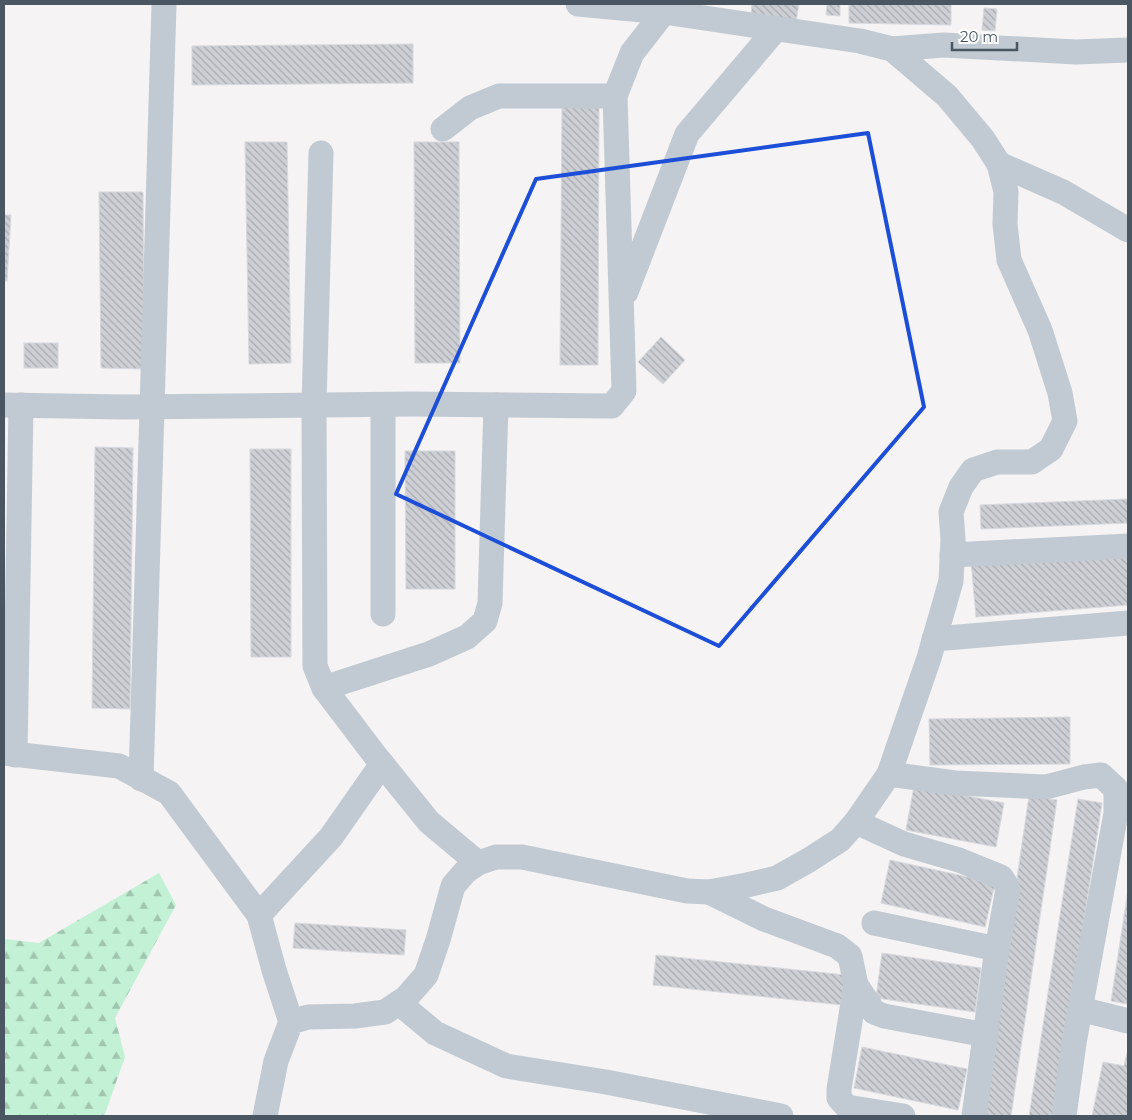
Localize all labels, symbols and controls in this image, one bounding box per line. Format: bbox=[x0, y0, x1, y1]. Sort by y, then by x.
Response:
scale bar bbox=[952, 20, 1017, 52]
text: 20 m bbox=[960, 27, 998, 46]

